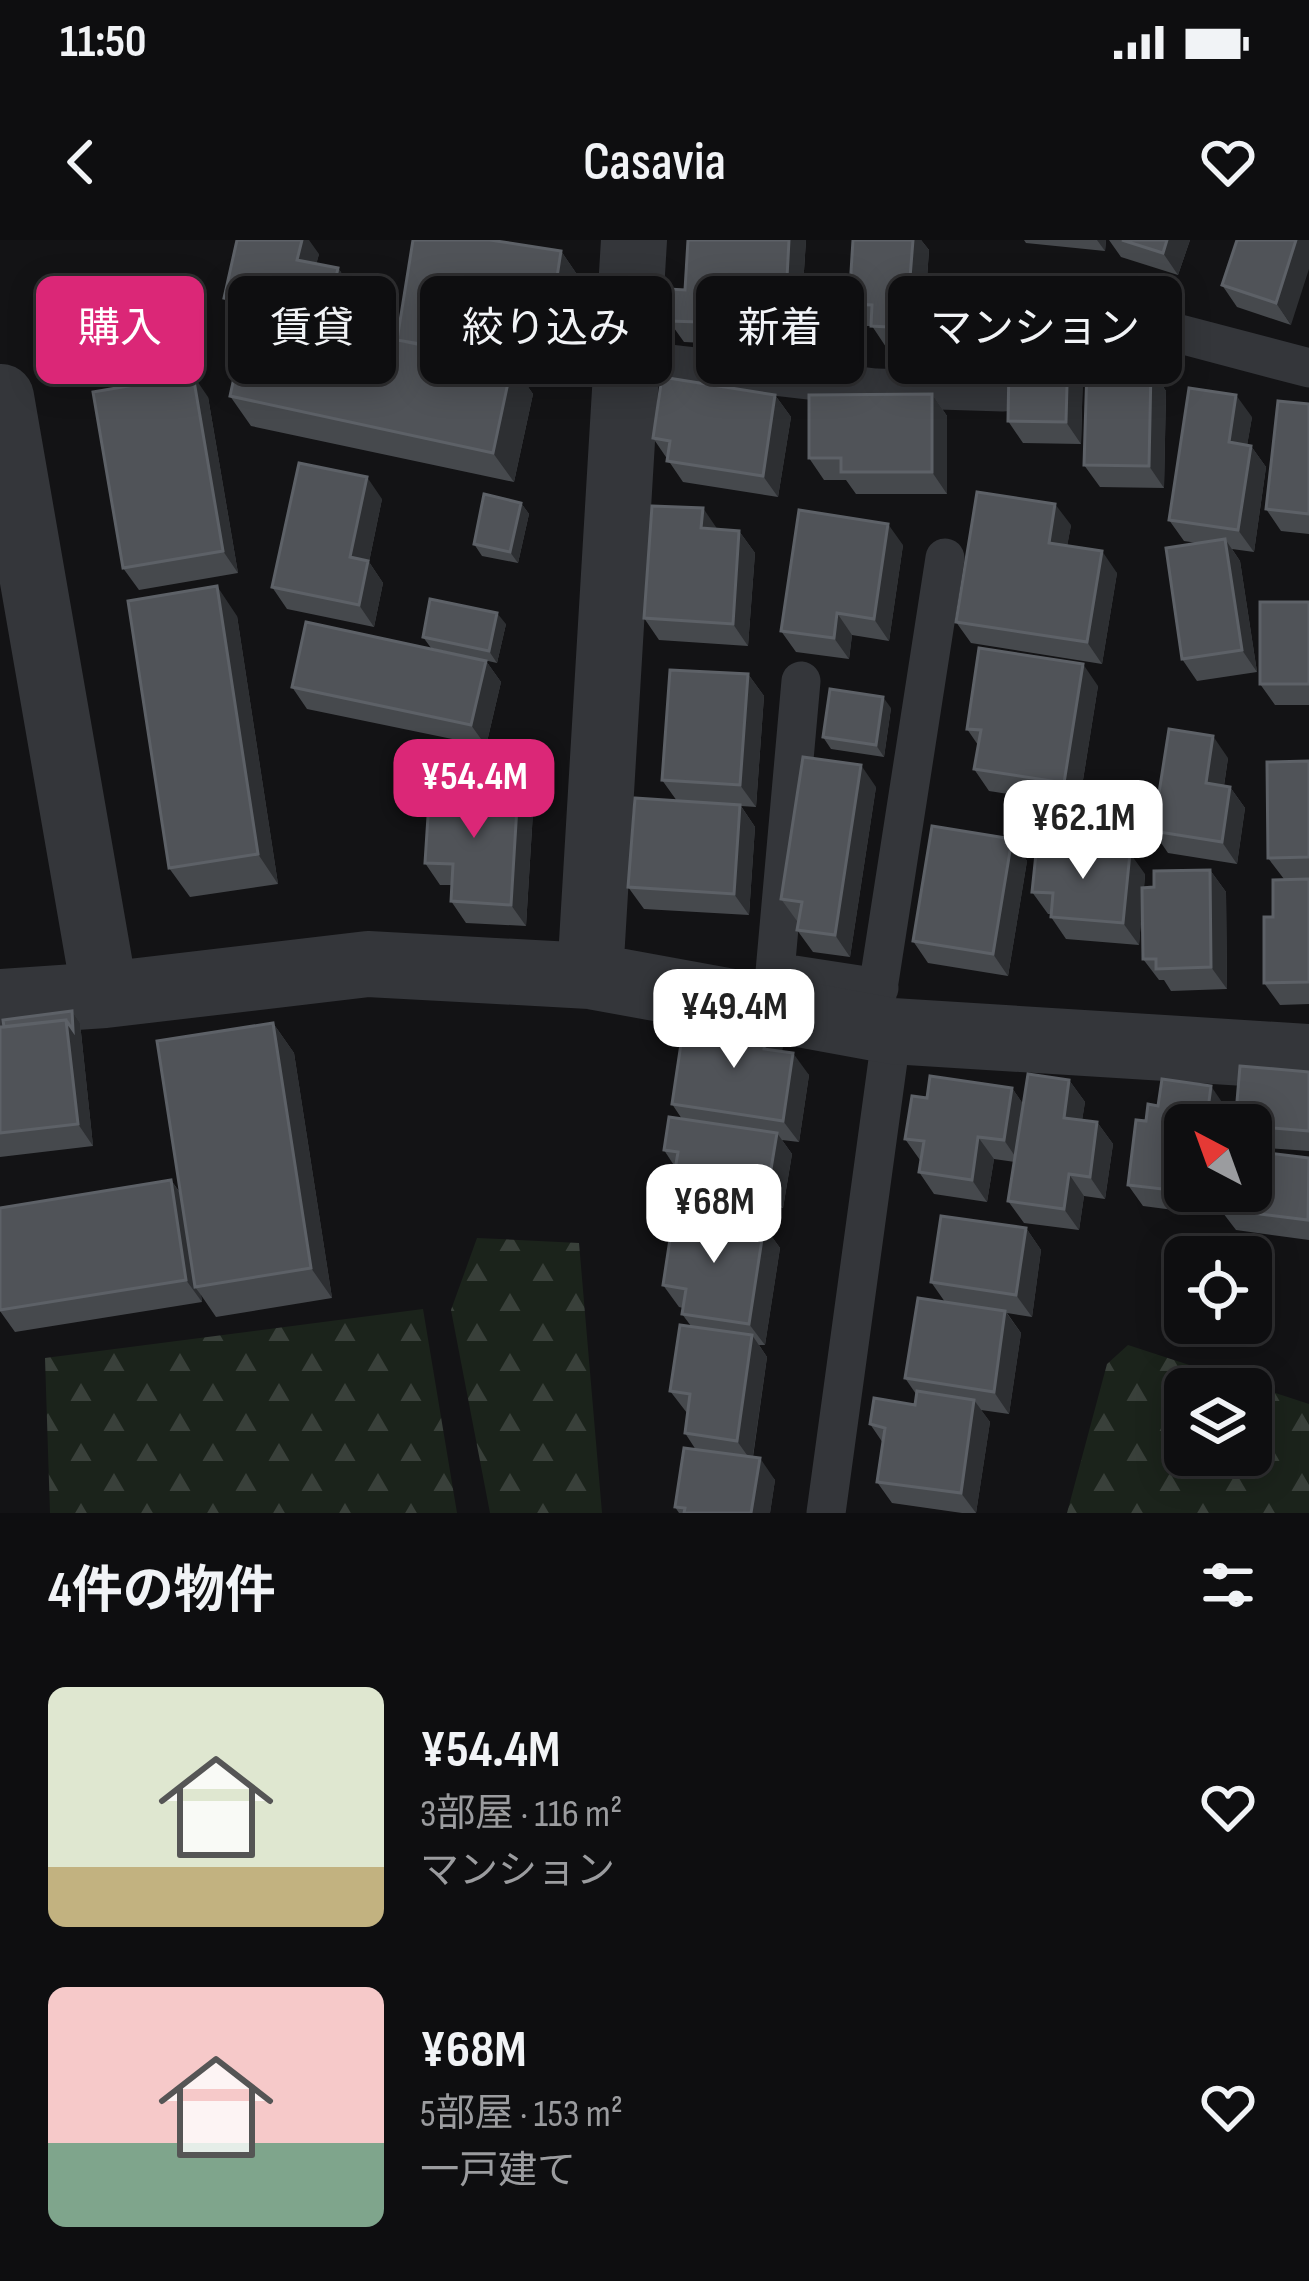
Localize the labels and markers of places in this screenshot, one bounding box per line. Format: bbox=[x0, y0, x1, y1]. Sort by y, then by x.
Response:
pin: ¥54.4M bbox=[376, 739, 572, 841]
pin: ¥62.1M bbox=[985, 780, 1181, 882]
pin: ¥49.4M bbox=[636, 969, 832, 1071]
pin: ¥68M bbox=[643, 1164, 785, 1266]

